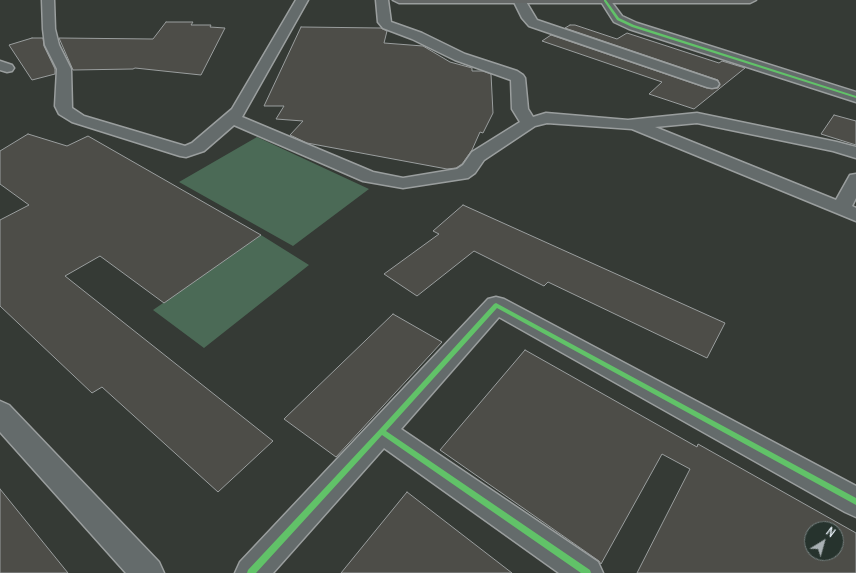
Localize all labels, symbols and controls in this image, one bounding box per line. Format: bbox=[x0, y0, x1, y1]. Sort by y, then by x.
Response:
north arrow bbox=[804, 521, 844, 561]
text: N bbox=[823, 524, 838, 540]

